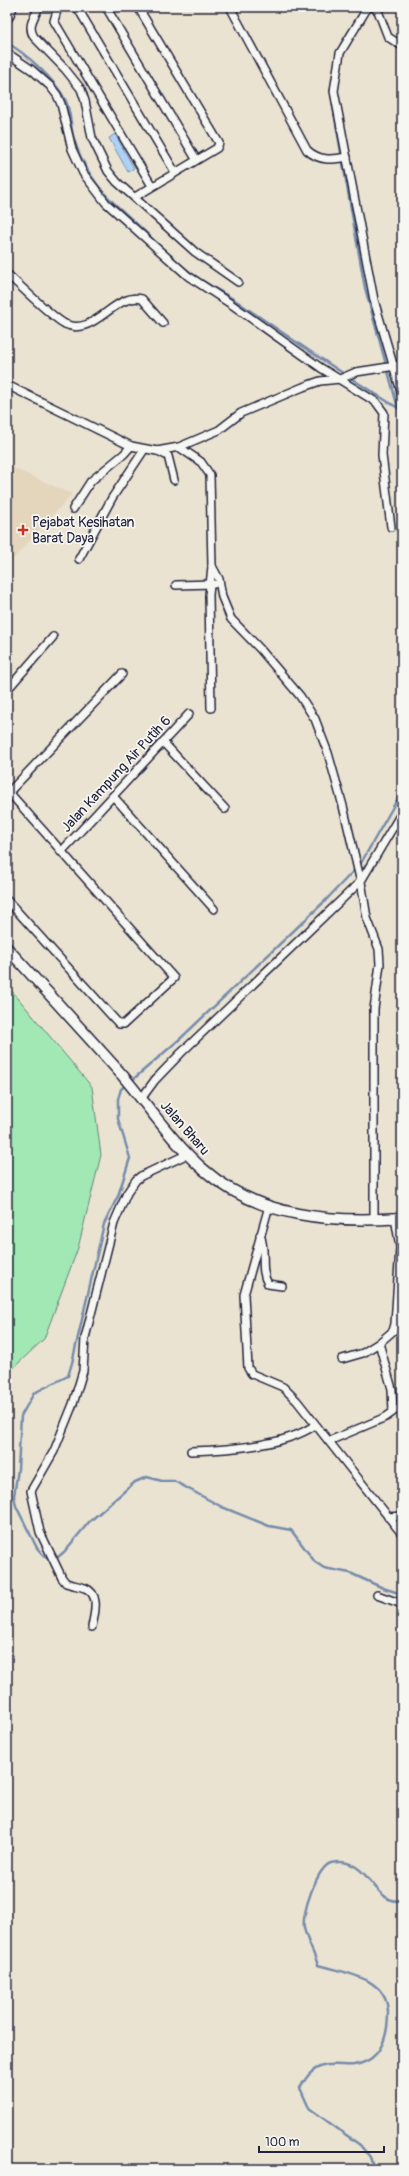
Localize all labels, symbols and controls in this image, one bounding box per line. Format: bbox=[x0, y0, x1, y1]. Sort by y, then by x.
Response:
place label: Pejabat Kesihatan Barat Daya bbox=[32, 514, 134, 547]
marker: Pejabat Kesihatan Barat Daya bbox=[17, 524, 29, 536]
street label: Jalan Kampung Air Putih 6 bbox=[58, 712, 174, 836]
street label: Jalan Bharu bbox=[157, 1097, 213, 1159]
scale bar bbox=[259, 2128, 384, 2154]
text: 100 m bbox=[265, 2135, 300, 2150]

